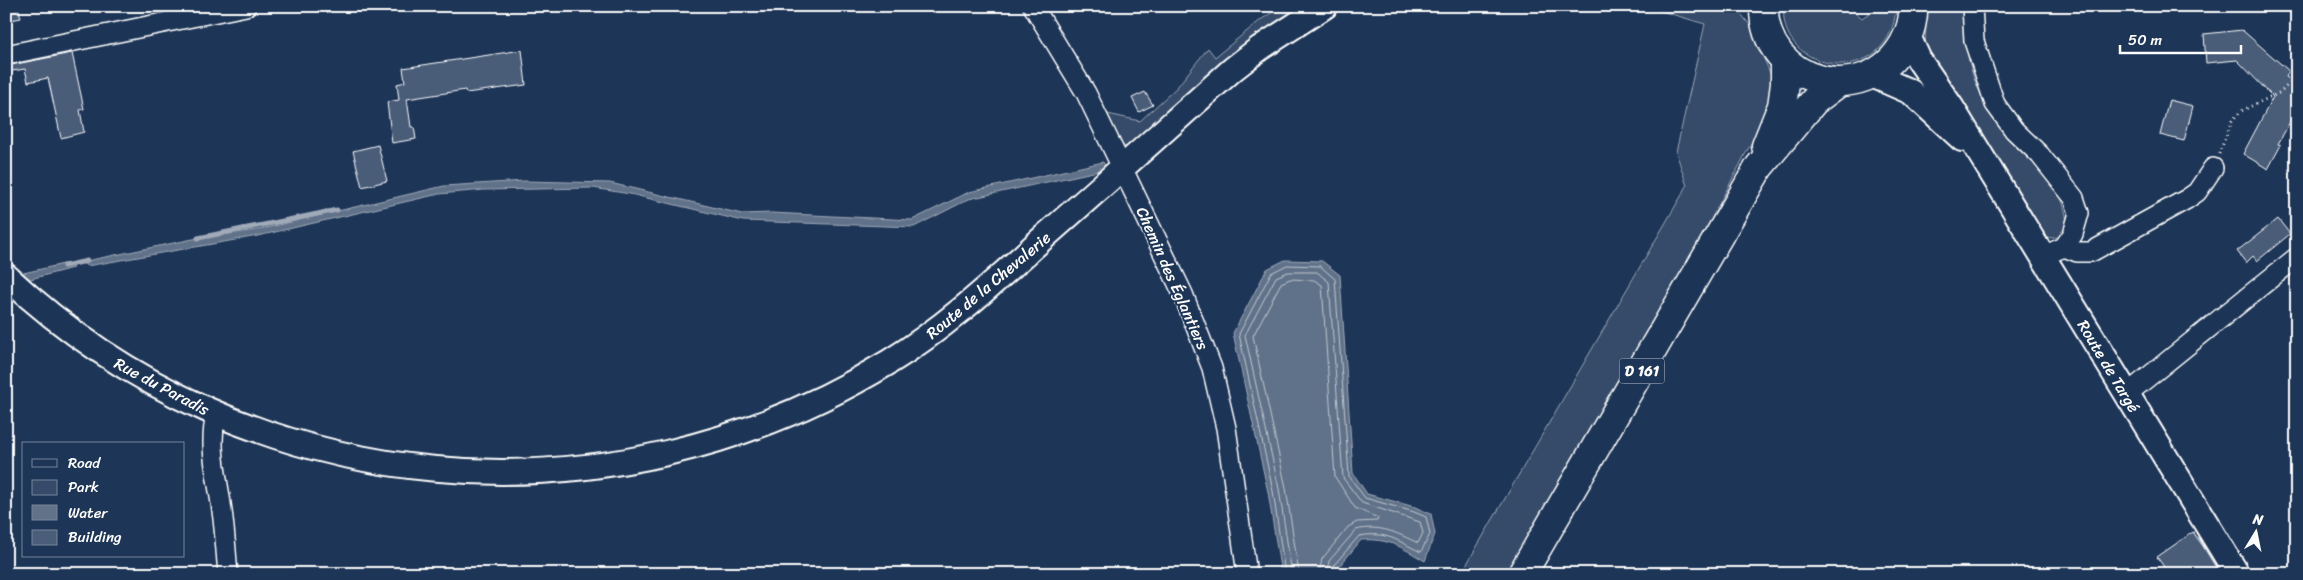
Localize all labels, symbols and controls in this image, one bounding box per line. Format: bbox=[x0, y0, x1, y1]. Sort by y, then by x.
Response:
scale bar bbox=[2120, 22, 2242, 54]
text: 50 m bbox=[2128, 27, 2163, 53]
street label: Chemin des Églantiers bbox=[1128, 202, 1217, 355]
street label: Route de la Chevalerie bbox=[919, 224, 1058, 347]
street label: Route de Targé bbox=[2069, 314, 2148, 418]
street label: Rue du Paradis bbox=[109, 349, 215, 424]
road number: D 161 bbox=[1620, 358, 1664, 384]
legend bbox=[22, 442, 185, 558]
text: Road bbox=[68, 450, 101, 476]
text: Park bbox=[68, 474, 99, 500]
text: Water bbox=[68, 500, 108, 526]
text: N bbox=[2250, 506, 2265, 533]
north arrow bbox=[2230, 508, 2280, 558]
text: Building bbox=[68, 524, 122, 550]

